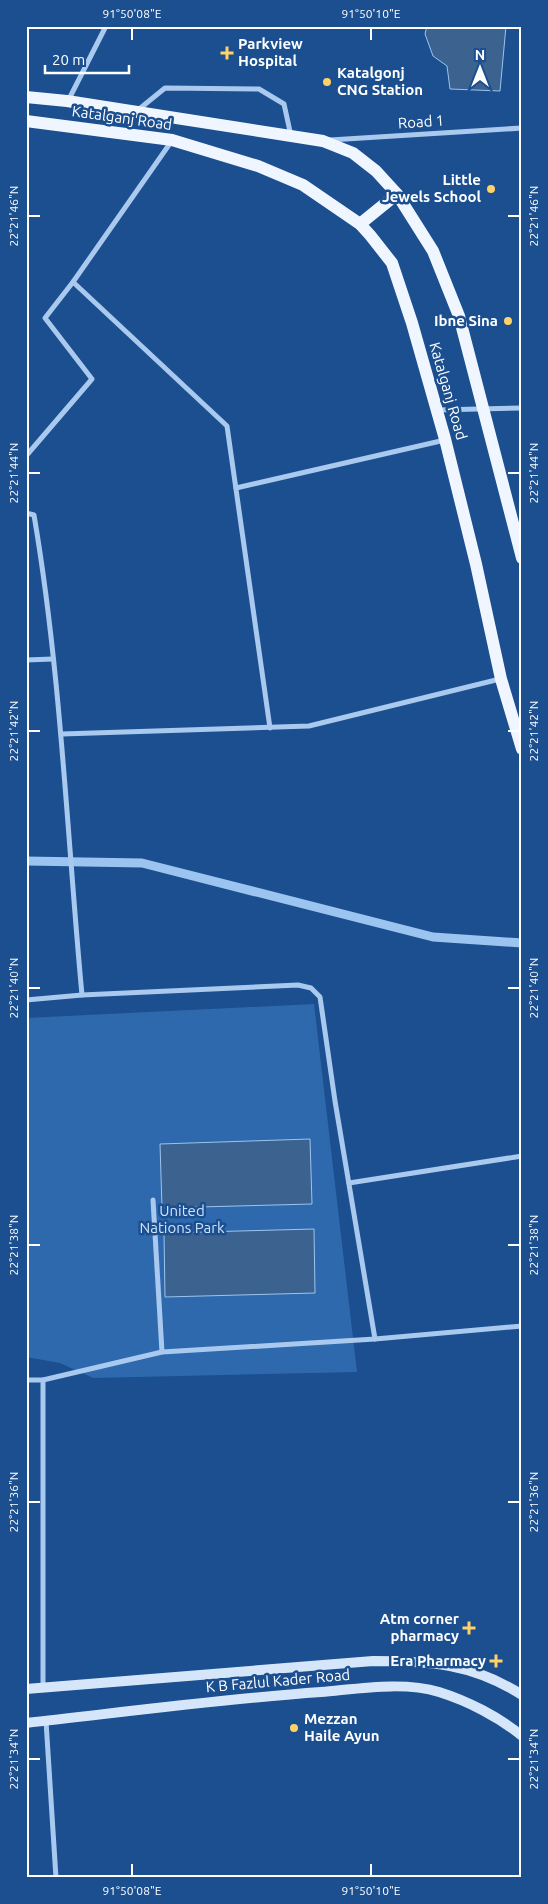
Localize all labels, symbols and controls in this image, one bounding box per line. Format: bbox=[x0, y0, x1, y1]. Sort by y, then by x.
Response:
text: 91°50'08"E bbox=[103, 7, 162, 20]
text: 91°50'10"E bbox=[342, 7, 401, 20]
place label: Parkview Hospital bbox=[238, 35, 303, 69]
scale bar bbox=[45, 42, 129, 74]
north arrow bbox=[456, 42, 506, 92]
marker: Parkview Hospital bbox=[220, 46, 234, 60]
text: N bbox=[475, 47, 485, 63]
text: 20 m bbox=[52, 51, 85, 68]
place label: Katalgonj CNG Station bbox=[337, 64, 423, 98]
marker: Katalgonj CNG Station bbox=[321, 76, 333, 88]
street label: Katalganj Road bbox=[71, 102, 173, 133]
street label: Road 1 bbox=[397, 111, 445, 132]
place label: Little Jewels School bbox=[382, 171, 481, 205]
marker: Little Jewels School bbox=[485, 183, 497, 195]
text: 22°21'46"N bbox=[7, 186, 20, 246]
text: 22°21'46"N bbox=[527, 186, 540, 246]
place label: Ibne Sina bbox=[434, 312, 498, 329]
marker: Ibne Sina bbox=[502, 315, 514, 327]
street label: Katalganj Road bbox=[426, 340, 471, 442]
text: 22°21'44"N bbox=[7, 443, 20, 503]
text: 22°21'44"N bbox=[527, 443, 540, 503]
text: 22°21'42"N bbox=[7, 701, 20, 761]
text: 22°21'42"N bbox=[527, 701, 540, 761]
text: 22°21'40"N bbox=[7, 958, 20, 1018]
text: 22°21'40"N bbox=[527, 958, 540, 1018]
park label: United Nations Park bbox=[139, 1202, 225, 1236]
text: 22°21'38"N bbox=[7, 1215, 20, 1275]
text: 22°21'38"N bbox=[527, 1215, 540, 1275]
text: 22°21'36"N bbox=[7, 1472, 20, 1532]
text: 22°21'36"N bbox=[527, 1472, 540, 1532]
place label: Atm corner pharmacy bbox=[380, 1610, 460, 1644]
marker: Atm corner pharmacy bbox=[463, 1622, 475, 1634]
place label: Era Pharmacy bbox=[390, 1652, 486, 1669]
marker: Era Pharmacy bbox=[490, 1655, 502, 1667]
street label: K B Fazlul Kader Road bbox=[205, 1666, 351, 1695]
place label: Mezzan Haile Ayun bbox=[304, 1710, 380, 1744]
marker: Mezzan Haile Ayun bbox=[288, 1722, 300, 1734]
text: 22°21'34"N bbox=[7, 1729, 20, 1789]
text: 22°21'34"N bbox=[527, 1729, 540, 1789]
text: 91°50'08"E bbox=[103, 1884, 162, 1897]
text: 91°50'10"E bbox=[342, 1884, 401, 1897]

